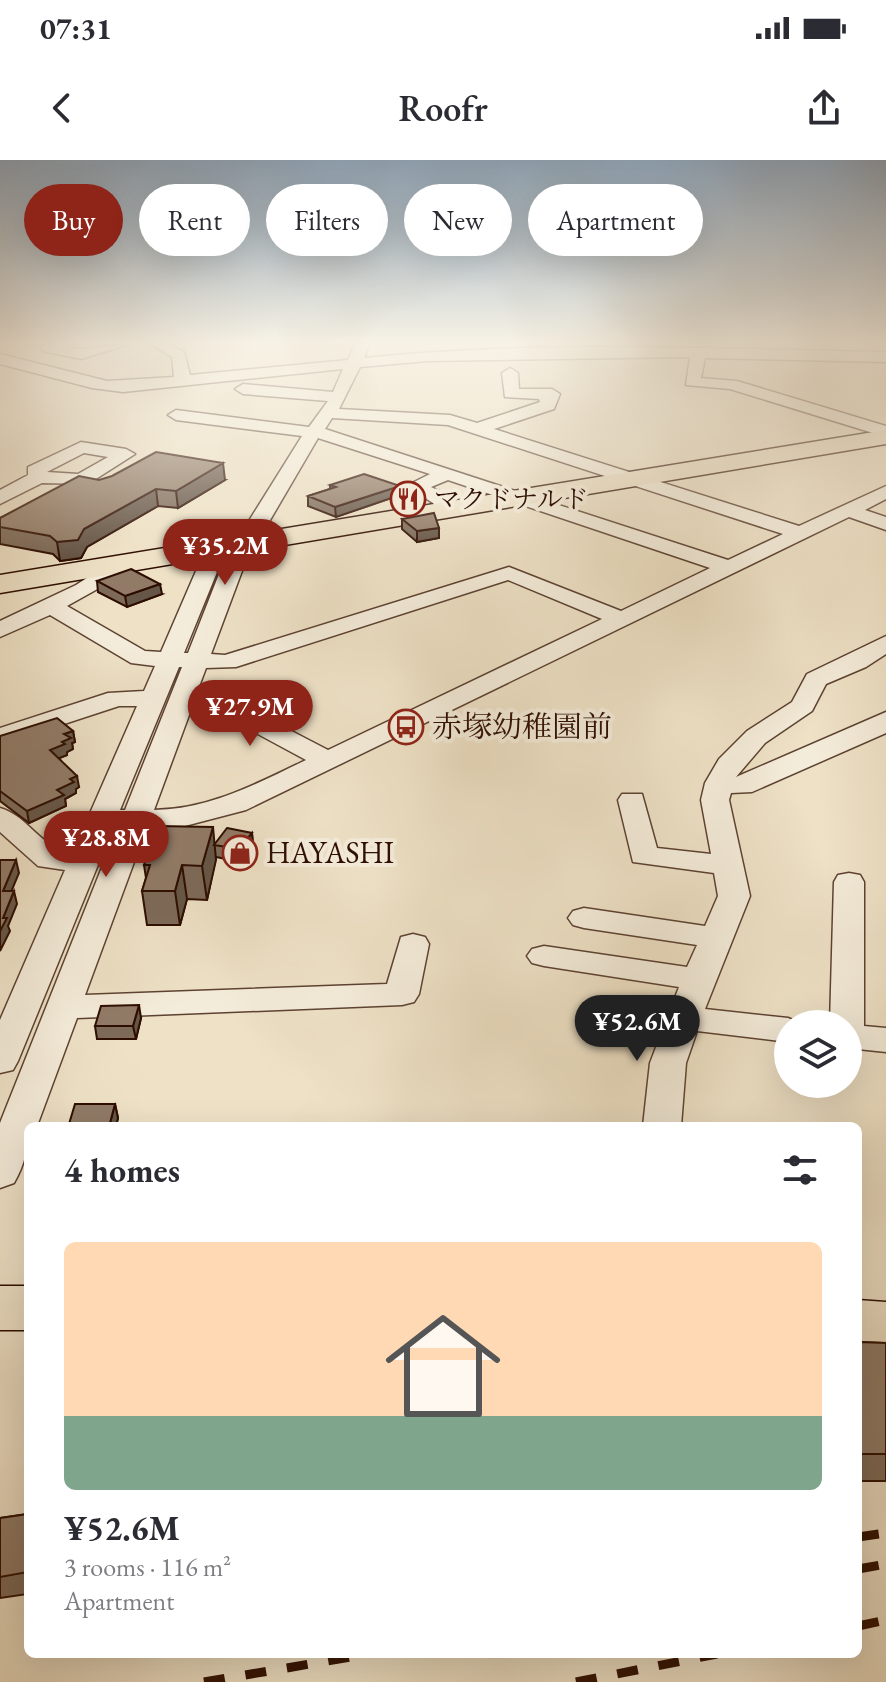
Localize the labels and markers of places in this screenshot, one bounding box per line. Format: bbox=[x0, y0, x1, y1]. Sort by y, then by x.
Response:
restaurant icon: マクドナルド bbox=[389, 480, 427, 518]
place label: マクドナルド bbox=[434, 482, 589, 516]
pin: ¥35.2M bbox=[160, 519, 290, 587]
pin: ¥27.9M bbox=[185, 680, 315, 748]
place label: 赤塚幼稚園前 bbox=[432, 707, 612, 746]
bus stop icon: 赤塚幼稚園前 bbox=[387, 708, 425, 746]
pin: ¥28.8M bbox=[41, 811, 171, 879]
place label: HAYASHI bbox=[266, 833, 394, 872]
shop icon: HAYASHI bbox=[221, 834, 259, 872]
pin: ¥52.6M bbox=[572, 995, 702, 1063]

